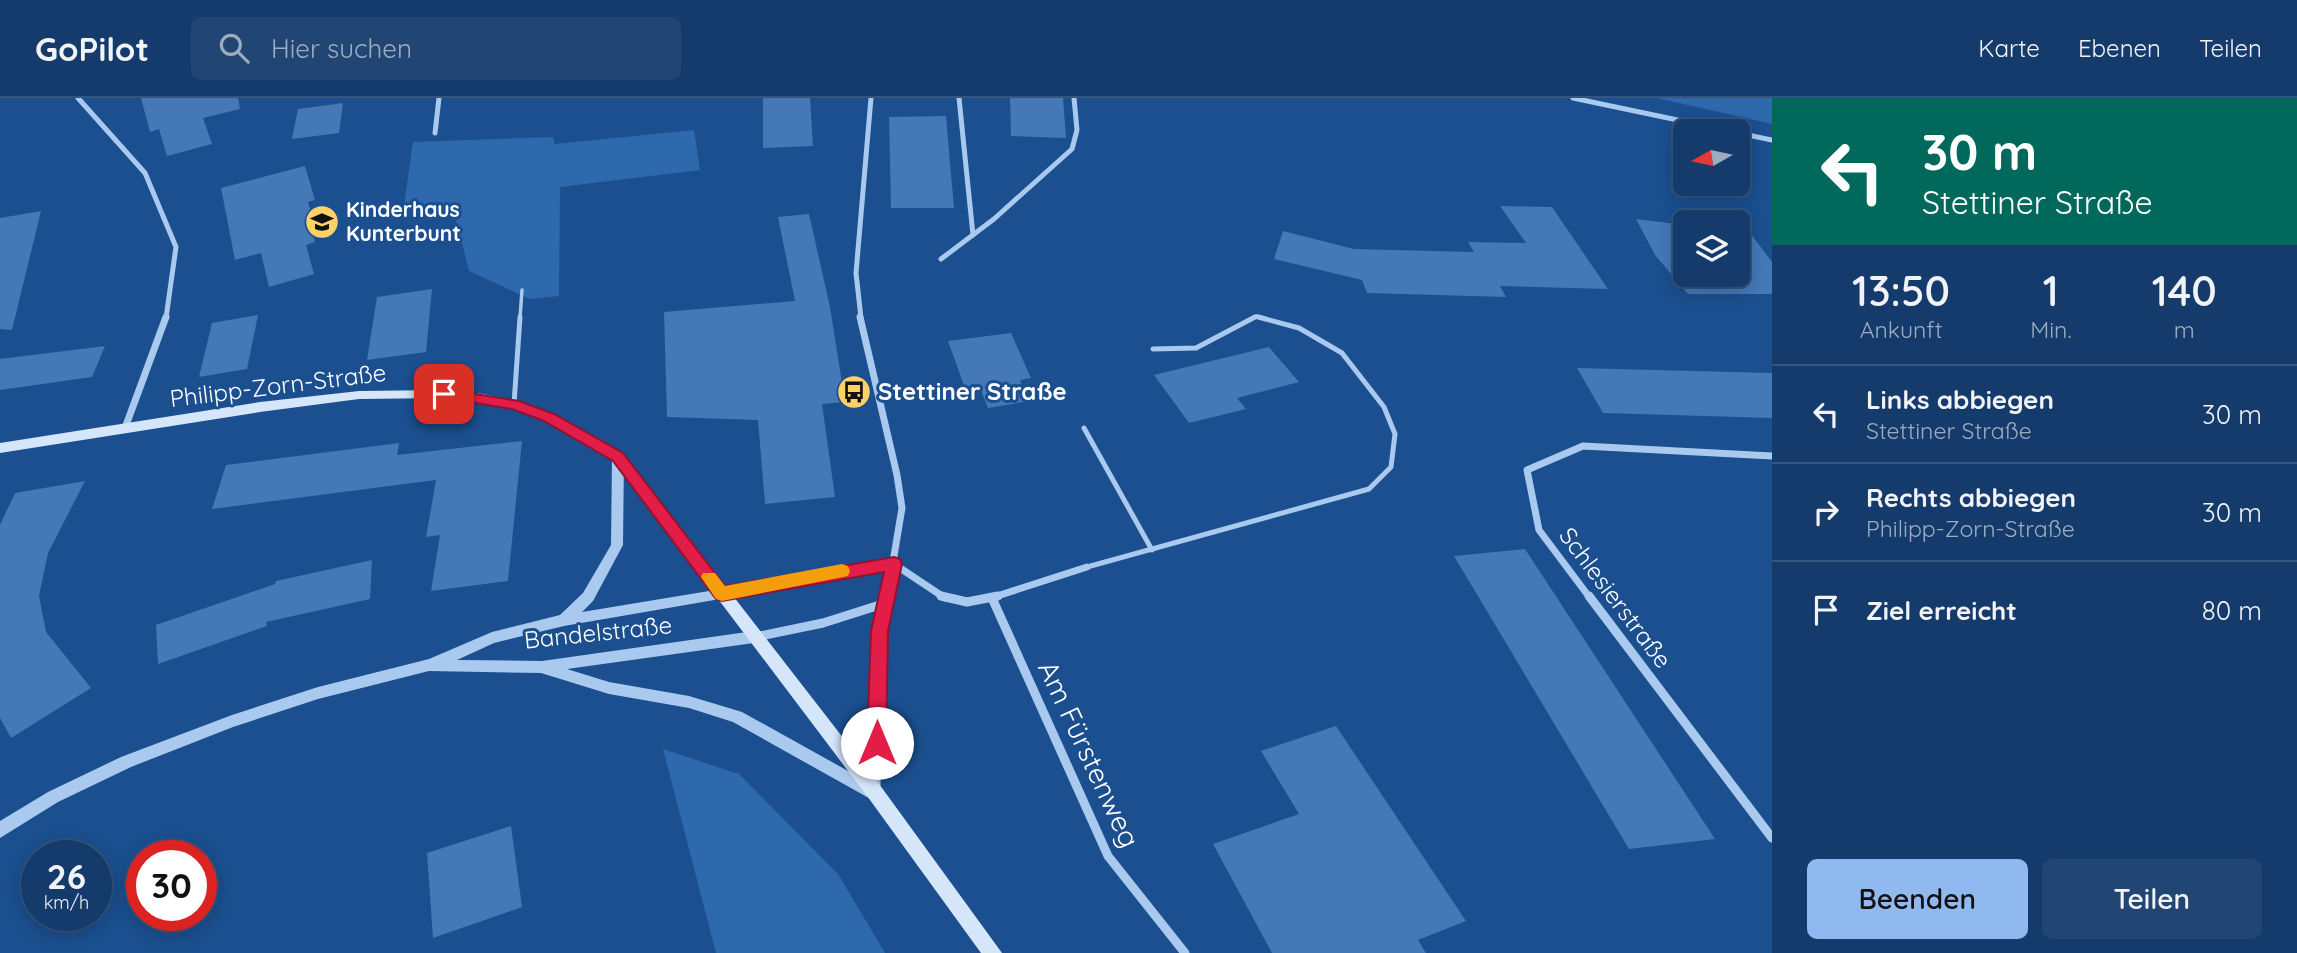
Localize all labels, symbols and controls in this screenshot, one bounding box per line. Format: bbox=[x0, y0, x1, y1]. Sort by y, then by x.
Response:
search box bbox=[191, 17, 681, 80]
text: GoPilot bbox=[35, 28, 149, 69]
icon: search bbox=[215, 29, 253, 67]
text: Hier suchen bbox=[271, 32, 412, 65]
text: Karte bbox=[1978, 33, 2040, 63]
text: Ebenen bbox=[2078, 33, 2161, 63]
text: Teilen bbox=[2199, 33, 2262, 63]
north arrow bbox=[1673, 119, 1750, 196]
map controls bbox=[1673, 119, 1750, 287]
text: 30 m bbox=[1922, 121, 2037, 182]
icon: left bbox=[1807, 126, 1898, 217]
text: Stettiner Straße bbox=[1922, 182, 2153, 222]
place label: Kinderhaus Kunterbunt bbox=[346, 196, 461, 246]
school or university icon: Kinderhaus Kunterbunt bbox=[303, 203, 341, 241]
button: layers bbox=[1673, 210, 1750, 287]
text: 13:50 bbox=[1852, 264, 1950, 317]
text: 1 bbox=[2043, 264, 2059, 317]
text: 140 bbox=[2152, 264, 2217, 317]
text: Ankunft bbox=[1860, 315, 1943, 344]
text: Min. bbox=[2030, 315, 2072, 344]
text: m bbox=[2174, 315, 2195, 344]
street label: Philipp-Zorn-Straße bbox=[168, 357, 388, 413]
pin bbox=[414, 364, 474, 424]
bus stop icon: Stettiner Straße bbox=[835, 373, 873, 411]
icon: arrive bbox=[425, 375, 463, 413]
place label: Stettiner Straße bbox=[878, 376, 1067, 406]
text: Links abbiegen bbox=[1866, 383, 2054, 416]
icon: left bbox=[1807, 395, 1845, 433]
text: 30 m bbox=[2202, 398, 2262, 431]
text: Stettiner Straße bbox=[1866, 416, 2032, 445]
text: Rechts abbiegen bbox=[1866, 481, 2076, 514]
icon: right bbox=[1807, 493, 1845, 531]
text: 30 m bbox=[2202, 496, 2262, 529]
text: Philipp-Zorn-Straße bbox=[1866, 514, 2075, 543]
street label: Schlesierstraße bbox=[1553, 521, 1679, 674]
icon: arrive bbox=[1807, 591, 1845, 629]
text: Ziel erreicht bbox=[1866, 594, 2017, 627]
text: 80 m bbox=[2202, 594, 2262, 627]
street label: Bandelstraße bbox=[522, 609, 673, 655]
street label: Am Fürstenweg bbox=[1031, 655, 1148, 853]
position arrow bbox=[840, 706, 914, 780]
speed limit sign: 30 bbox=[126, 840, 217, 931]
text: 26 bbox=[47, 854, 86, 898]
button: Beenden bbox=[1807, 859, 2028, 939]
button: Teilen bbox=[2042, 859, 2262, 939]
text: km/h bbox=[44, 891, 89, 914]

